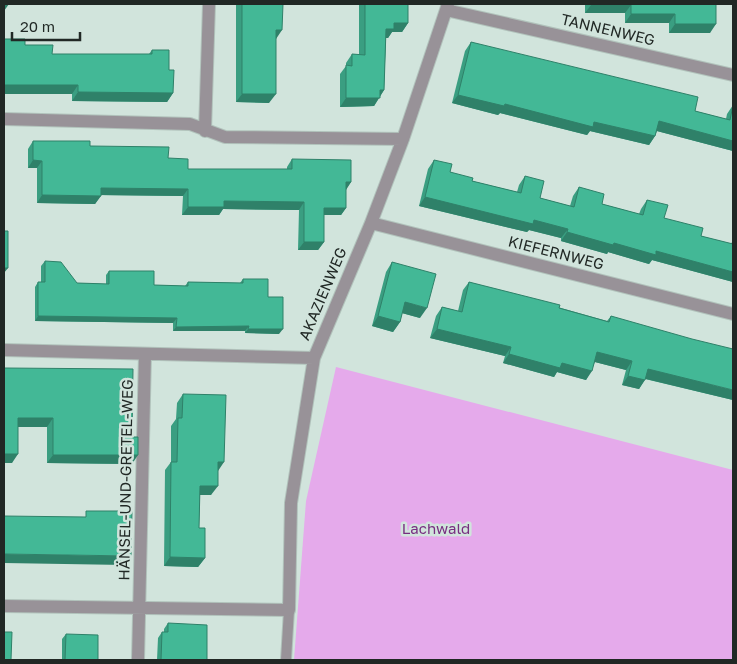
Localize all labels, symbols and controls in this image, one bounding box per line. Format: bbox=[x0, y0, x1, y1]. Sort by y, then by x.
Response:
scale bar bbox=[12, 10, 80, 42]
street label: TANNENWEG bbox=[560, 10, 657, 49]
text: 20 m bbox=[20, 17, 55, 35]
street label: KIEFERNWEG bbox=[507, 231, 606, 273]
street label: AKAZIENWEG bbox=[294, 244, 350, 343]
street label: HÄNSEL-UND-GRETEL-WEG bbox=[114, 379, 136, 581]
park label: Lachwald bbox=[402, 519, 470, 537]

